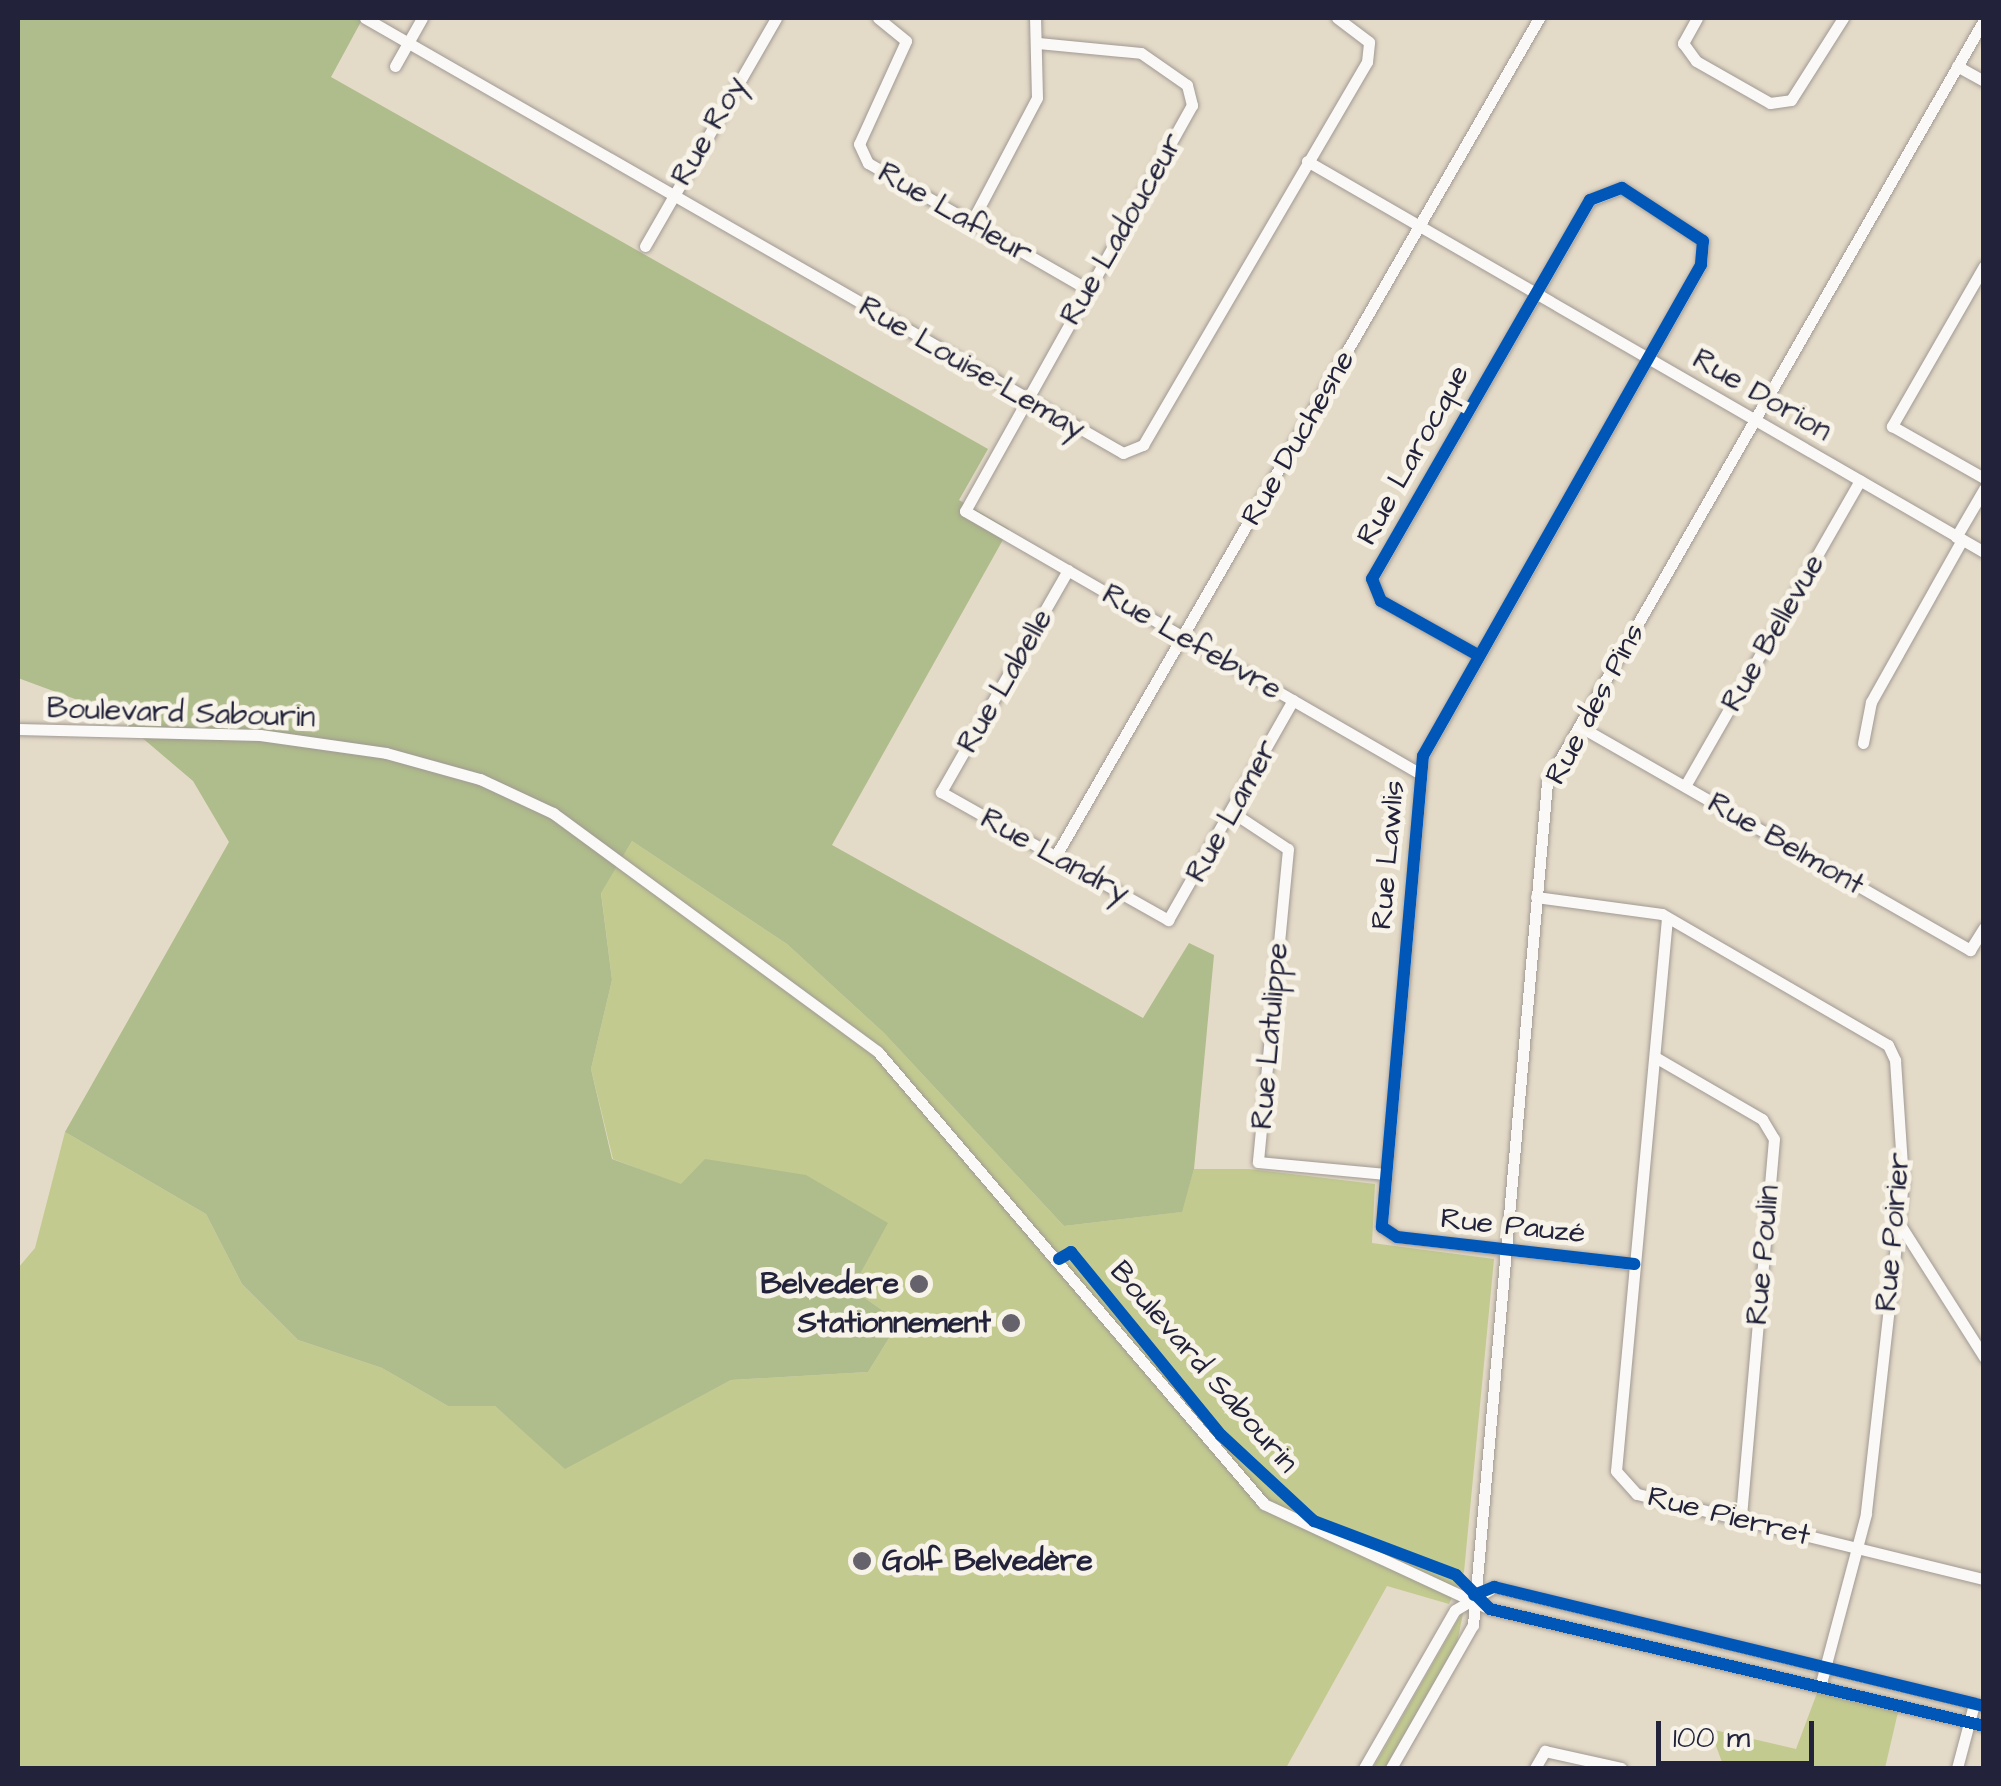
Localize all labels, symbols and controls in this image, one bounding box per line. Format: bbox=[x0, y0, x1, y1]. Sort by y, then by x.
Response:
street label: Rue Roy bbox=[664, 70, 754, 192]
street label: Rue Ladouceur bbox=[1053, 127, 1191, 331]
street label: Rue Lafleur bbox=[872, 155, 1038, 271]
street label: Rue Louise-Lemay bbox=[853, 289, 1091, 447]
street label: Rue Dorion bbox=[1686, 341, 1838, 449]
street label: Rue Duchesne bbox=[1233, 344, 1363, 532]
street label: Rue Larocque bbox=[1349, 359, 1477, 551]
street label: Rue Bellevue bbox=[1714, 548, 1832, 718]
street label: Rue Lefebvre bbox=[1096, 576, 1288, 708]
street label: Rue Labelle bbox=[950, 603, 1060, 759]
street label: Rue des Pins bbox=[1537, 617, 1653, 791]
street label: Boulevard Sabourin bbox=[46, 690, 316, 736]
street label: Rue Lamer bbox=[1178, 734, 1286, 888]
street label: Rue Lawlis bbox=[1364, 779, 1412, 931]
street label: Rue Belmont bbox=[1701, 785, 1871, 903]
street label: Rue Landry bbox=[974, 800, 1136, 912]
street label: Rue Latulippe bbox=[1244, 941, 1296, 1131]
street label: Rue Poirier bbox=[1868, 1151, 1918, 1313]
street label: Rue Poulin bbox=[1739, 1184, 1787, 1326]
street label: Rue Pauzé bbox=[1439, 1200, 1587, 1252]
street label: Boulevard Sabourin bbox=[1102, 1254, 1306, 1480]
place label: Belvedere bbox=[761, 1266, 899, 1302]
marker: Belvedere bbox=[908, 1273, 930, 1295]
place label: Stationnement bbox=[798, 1305, 991, 1341]
marker: Stationnement bbox=[1000, 1312, 1022, 1334]
street label: Rue Pierret bbox=[1644, 1478, 1814, 1554]
place label: Golf Belvedère bbox=[882, 1543, 1093, 1579]
marker: Golf Belvedère bbox=[851, 1550, 873, 1572]
scale bar bbox=[1661, 1701, 1818, 1763]
text: 100 m bbox=[1673, 1717, 1750, 1759]

